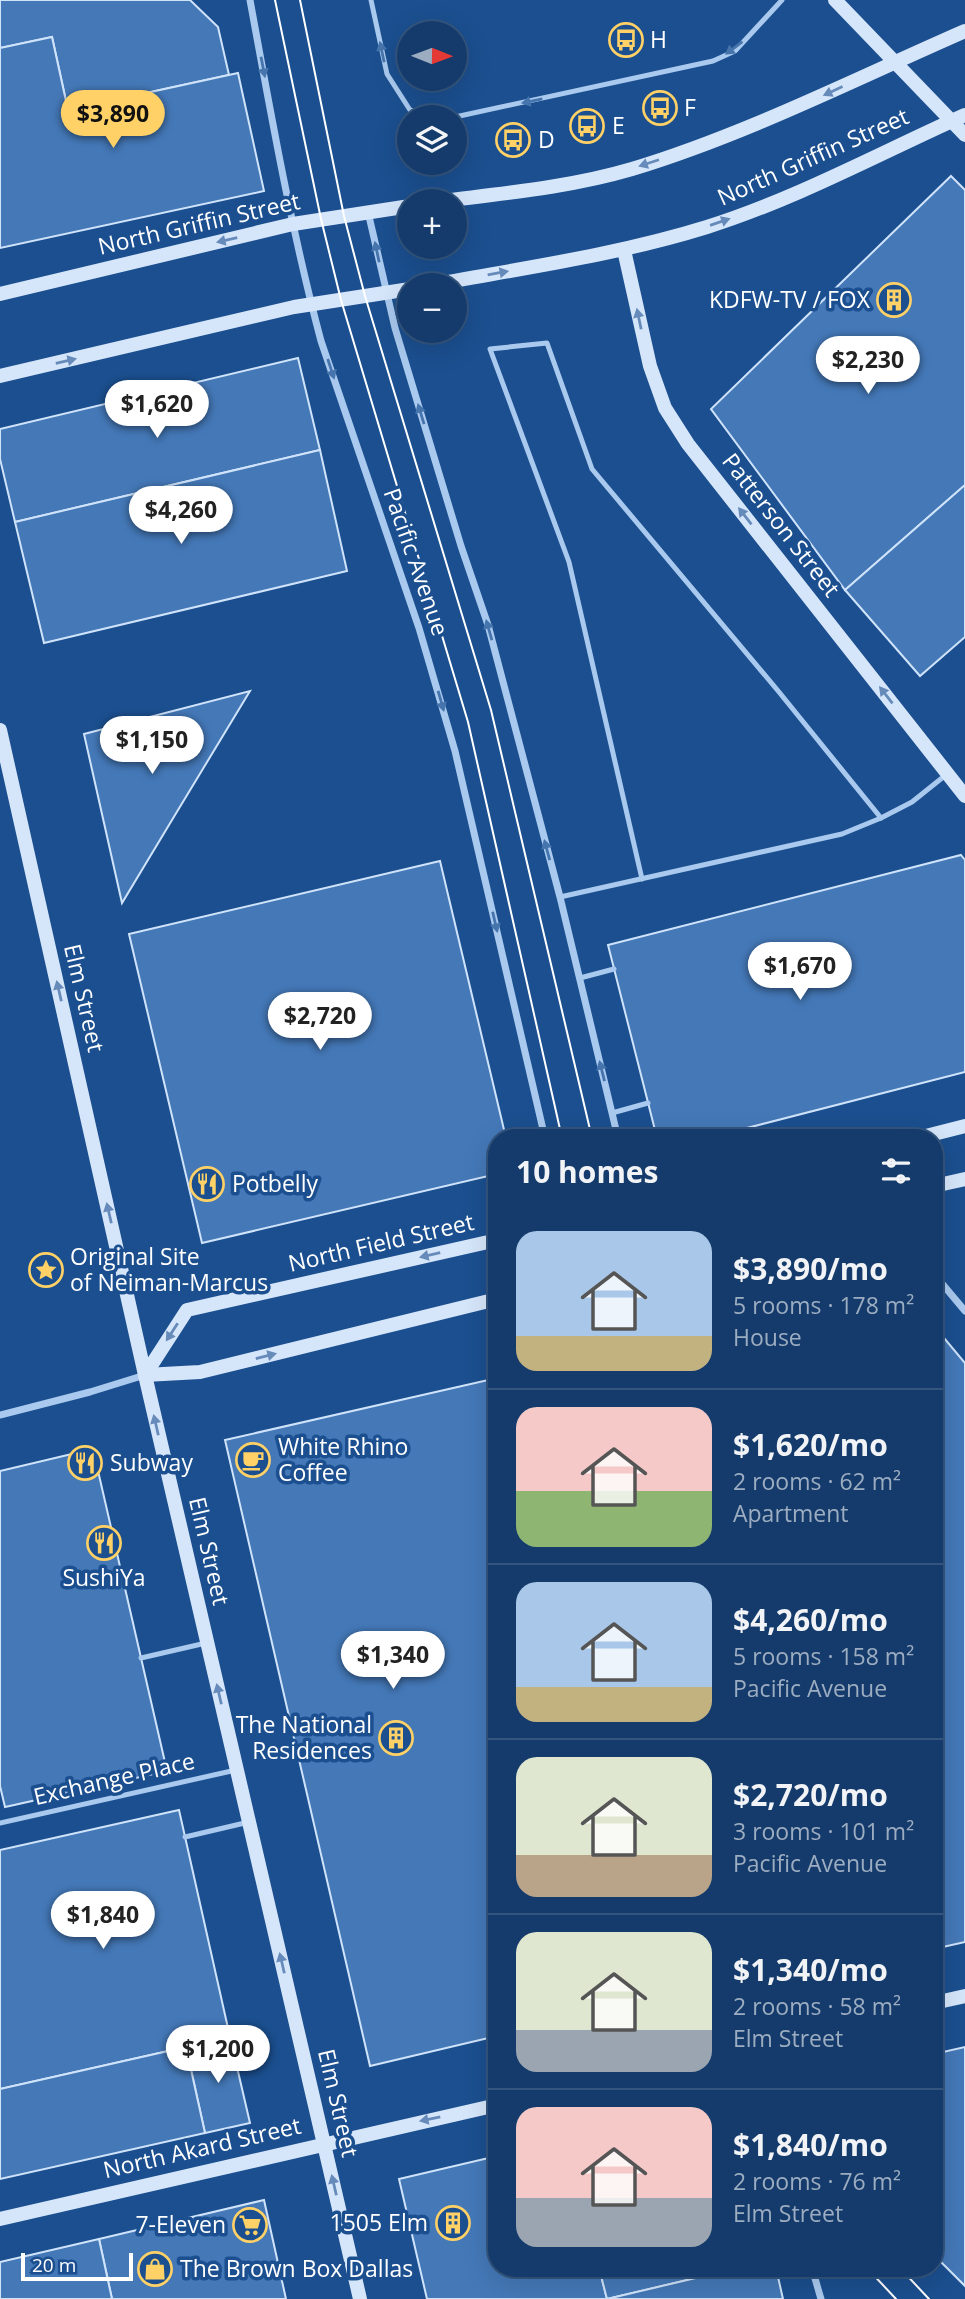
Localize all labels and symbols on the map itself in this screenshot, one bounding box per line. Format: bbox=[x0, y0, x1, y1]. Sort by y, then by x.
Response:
north arrow bbox=[397, 21, 467, 91]
bus stop icon: H bbox=[607, 21, 645, 59]
place label: H bbox=[650, 23, 667, 55]
one-way arrow bbox=[377, 41, 388, 63]
one-way arrow bbox=[725, 41, 743, 55]
one-way arrow bbox=[257, 56, 268, 78]
one-way arrow bbox=[822, 86, 843, 97]
bus stop icon: F bbox=[641, 89, 679, 127]
pin: $3,890 bbox=[56, 90, 170, 150]
place label: F bbox=[684, 91, 696, 123]
one-way arrow bbox=[521, 95, 543, 106]
street label: North Griffin Street bbox=[712, 100, 913, 213]
bus stop icon: E bbox=[568, 107, 606, 145]
place label: E bbox=[612, 109, 625, 141]
bus stop icon: D bbox=[494, 121, 532, 159]
place label: D bbox=[538, 123, 555, 155]
one-way arrow bbox=[639, 158, 660, 169]
street label: North Griffin Street bbox=[95, 184, 303, 262]
one-way arrow bbox=[710, 217, 731, 228]
one-way arrow bbox=[216, 235, 238, 246]
one-way arrow bbox=[371, 241, 382, 263]
one-way arrow bbox=[487, 267, 509, 278]
building icon: KDFW-TV / FOX bbox=[875, 281, 913, 319]
place label: KDFW-TV / FOX bbox=[709, 283, 871, 315]
one-way arrow bbox=[634, 308, 645, 330]
pin: $2,230 bbox=[811, 336, 925, 396]
one-way arrow bbox=[56, 355, 78, 366]
one-way arrow bbox=[326, 359, 337, 380]
pin: $1,620 bbox=[100, 380, 214, 440]
one-way arrow bbox=[415, 403, 425, 424]
street label: Patterson Street bbox=[715, 446, 848, 603]
street label: Pacific Avenue bbox=[377, 484, 457, 640]
pin: $4,260 bbox=[124, 486, 238, 546]
one-way arrow bbox=[738, 507, 752, 525]
one-way arrow bbox=[484, 620, 494, 641]
one-way arrow bbox=[878, 686, 893, 704]
one-way arrow bbox=[436, 691, 446, 712]
pin: $1,150 bbox=[95, 716, 209, 776]
one-way arrow bbox=[541, 839, 552, 861]
one-way arrow bbox=[490, 911, 501, 933]
street label: Elm Street bbox=[57, 941, 113, 1055]
pin: $1,670 bbox=[743, 942, 857, 1002]
one-way arrow bbox=[53, 980, 64, 1002]
pin: $2,720 bbox=[263, 992, 377, 1052]
one-way arrow bbox=[596, 1060, 607, 1082]
restaurant icon: Potbelly bbox=[188, 1165, 226, 1203]
place label: Potbelly bbox=[232, 1167, 318, 1199]
one-way arrow bbox=[103, 1202, 114, 1224]
street label: North Field Street bbox=[285, 1205, 477, 1279]
place label: Original Site of Neiman-Marcus bbox=[70, 1240, 268, 1298]
one-way arrow bbox=[419, 1249, 441, 1260]
place icon: Original Site of Neiman-Marcus bbox=[27, 1251, 65, 1289]
one-way arrow bbox=[166, 1322, 179, 1342]
one-way arrow bbox=[255, 1350, 277, 1361]
one-way arrow bbox=[150, 1414, 161, 1436]
place label: White Rhino Coffee bbox=[278, 1430, 408, 1488]
cafe icon: White Rhino Coffee bbox=[234, 1441, 272, 1479]
restaurant icon: Subway bbox=[66, 1444, 104, 1482]
place label: Subway bbox=[110, 1446, 193, 1478]
street label: Elm Street bbox=[182, 1494, 238, 1608]
restaurant icon: SushiYa bbox=[85, 1524, 123, 1562]
place label: SushiYa bbox=[62, 1561, 146, 1593]
pin: $1,340 bbox=[336, 1632, 450, 1691]
one-way arrow bbox=[213, 1683, 224, 1705]
place label: The National Residences bbox=[236, 1708, 372, 1766]
building icon: The National Residences bbox=[377, 1719, 415, 1757]
street label: Exchange Place bbox=[30, 1744, 198, 1812]
pin: $1,840 bbox=[46, 1892, 160, 1951]
one-way arrow bbox=[276, 1952, 287, 1974]
pin: $1,200 bbox=[161, 2025, 275, 2085]
street label: Elm Street bbox=[311, 2046, 367, 2160]
street label: North Akard Street bbox=[100, 2109, 304, 2185]
one-way arrow bbox=[419, 2114, 441, 2125]
one-way arrow bbox=[328, 2174, 339, 2196]
building icon: 1505 Elm bbox=[434, 2204, 472, 2242]
supermarket icon: 7-Eleven bbox=[231, 2206, 269, 2244]
place label: 1505 Elm bbox=[330, 2206, 428, 2238]
place label: 7-Eleven bbox=[135, 2208, 226, 2240]
scale bar bbox=[21, 2250, 133, 2282]
shop icon: The Brown Box Dallas bbox=[136, 2250, 174, 2288]
place label: The Brown Box Dallas bbox=[180, 2252, 413, 2284]

